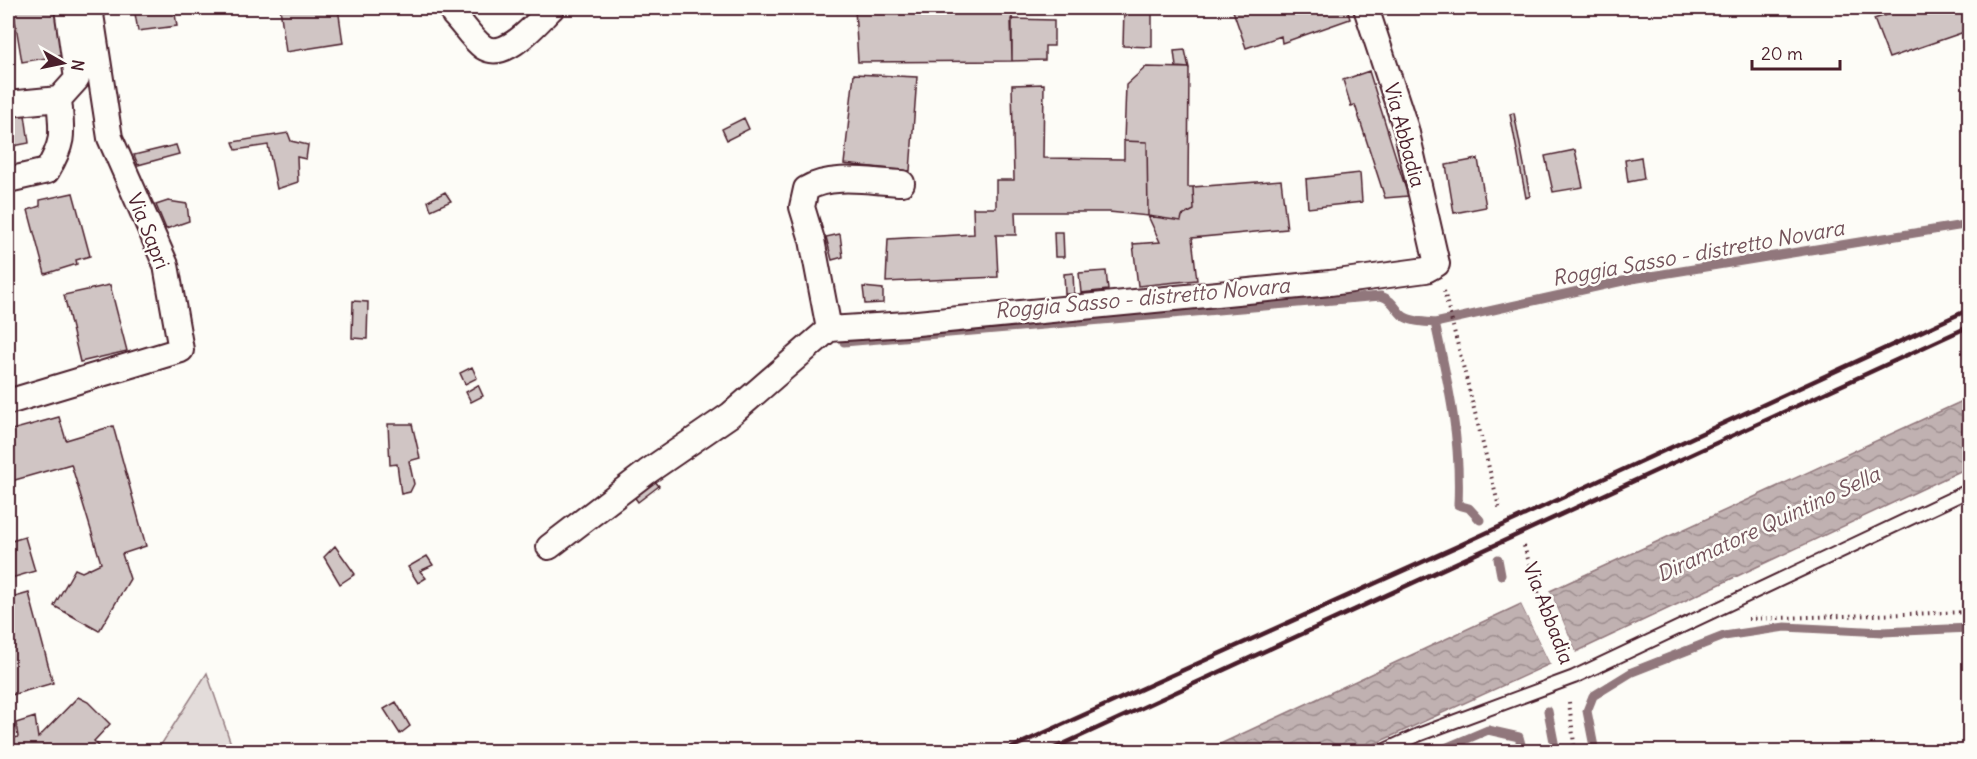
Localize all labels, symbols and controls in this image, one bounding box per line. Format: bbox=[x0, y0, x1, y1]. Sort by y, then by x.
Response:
north arrow bbox=[33, 33, 93, 93]
scale bar bbox=[1752, 33, 1840, 71]
text: 20 m bbox=[1761, 42, 1803, 65]
text: N bbox=[67, 58, 89, 72]
street label: Via Abbadia bbox=[1379, 80, 1431, 190]
street label: Via Sapri bbox=[122, 189, 176, 273]
water label: Roggia Sasso - distretto Novara bbox=[1550, 214, 1847, 292]
water label: Roggia Sasso - distretto Novara bbox=[993, 272, 1292, 324]
water label: Diramatore Quintino Sella bbox=[1652, 460, 1885, 588]
street label: Via Abbadia bbox=[1518, 559, 1580, 667]

